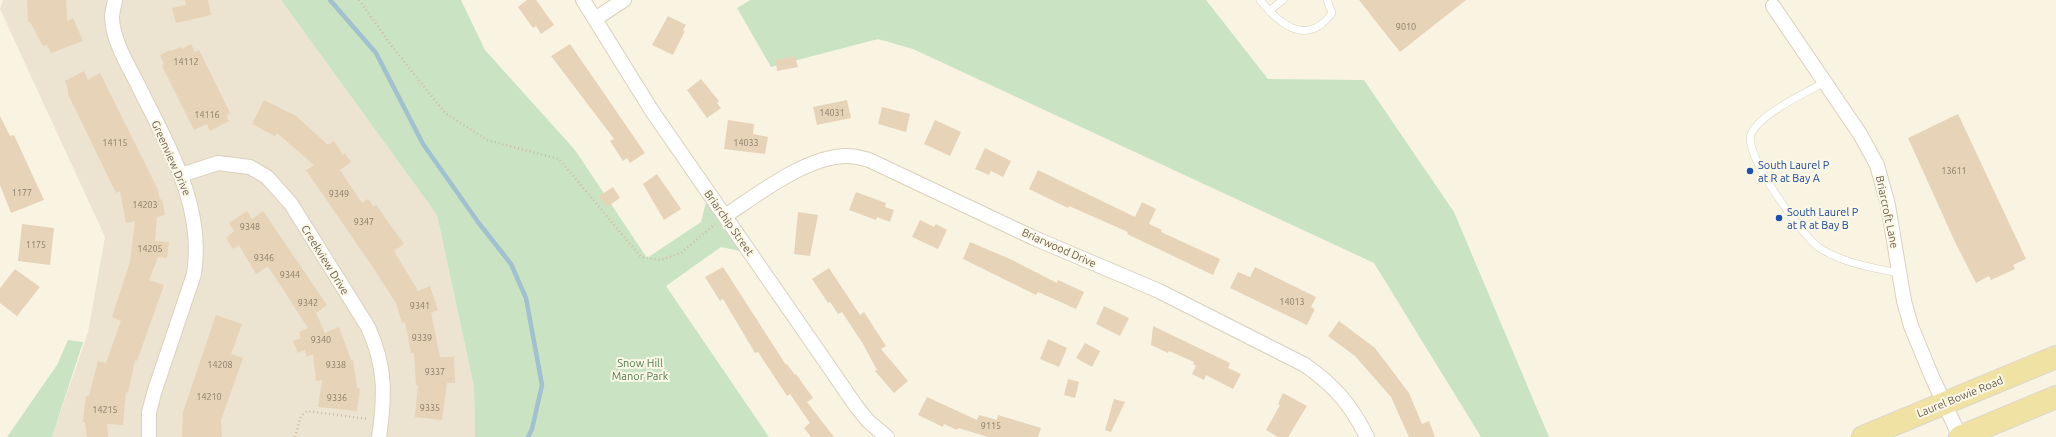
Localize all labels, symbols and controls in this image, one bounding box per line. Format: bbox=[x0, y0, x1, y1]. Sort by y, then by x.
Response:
house number: 9010 bbox=[1396, 22, 1416, 32]
house number: 14112 bbox=[173, 57, 199, 67]
house number: 14031 bbox=[819, 108, 845, 118]
house number: 14116 bbox=[194, 110, 220, 120]
street label: Greenview Drive bbox=[148, 118, 194, 198]
house number: 14115 bbox=[102, 138, 128, 148]
house number: 14033 bbox=[733, 138, 759, 148]
place label: South Laurel P at R at Bay A bbox=[1758, 158, 1829, 184]
marker: South Laurel P at R at Bay A bbox=[1745, 166, 1755, 176]
house number: 13611 bbox=[1941, 166, 1967, 176]
street label: Briarcroft Lane bbox=[1873, 174, 1901, 250]
house number: 1177 bbox=[12, 188, 32, 198]
street label: Briarchip Street bbox=[701, 188, 757, 258]
house number: 9349 bbox=[329, 189, 349, 199]
house number: 14203 bbox=[132, 200, 158, 210]
place label: South Laurel P at R at Bay B bbox=[1787, 205, 1858, 231]
marker: South Laurel P at R at Bay B bbox=[1774, 213, 1784, 223]
house number: 9347 bbox=[354, 217, 374, 227]
house number: 9348 bbox=[240, 222, 260, 232]
street label: Creekview Drive bbox=[298, 223, 352, 297]
street label: Briarwood Drive bbox=[1020, 226, 1098, 270]
house number: 1175 bbox=[26, 240, 46, 250]
house number: 14205 bbox=[137, 244, 163, 254]
house number: 9346 bbox=[254, 253, 274, 263]
house number: 9344 bbox=[280, 270, 300, 280]
house number: 14013 bbox=[1279, 297, 1305, 307]
house number: 9342 bbox=[298, 298, 318, 308]
house number: 9341 bbox=[410, 301, 430, 311]
house number: 9339 bbox=[412, 333, 432, 343]
house number: 9340 bbox=[311, 335, 331, 345]
park label: Snow Hill Manor Park bbox=[612, 356, 668, 382]
house number: 14208 bbox=[207, 360, 233, 370]
house number: 9338 bbox=[326, 360, 346, 370]
house number: 9337 bbox=[425, 367, 445, 377]
street label: Laurel Bowie Road bbox=[1915, 374, 2005, 420]
house number: 14210 bbox=[196, 392, 222, 402]
house number: 9336 bbox=[327, 393, 347, 403]
house number: 9335 bbox=[420, 403, 440, 413]
house number: 14215 bbox=[92, 405, 118, 415]
house number: 9115 bbox=[981, 421, 1001, 431]

